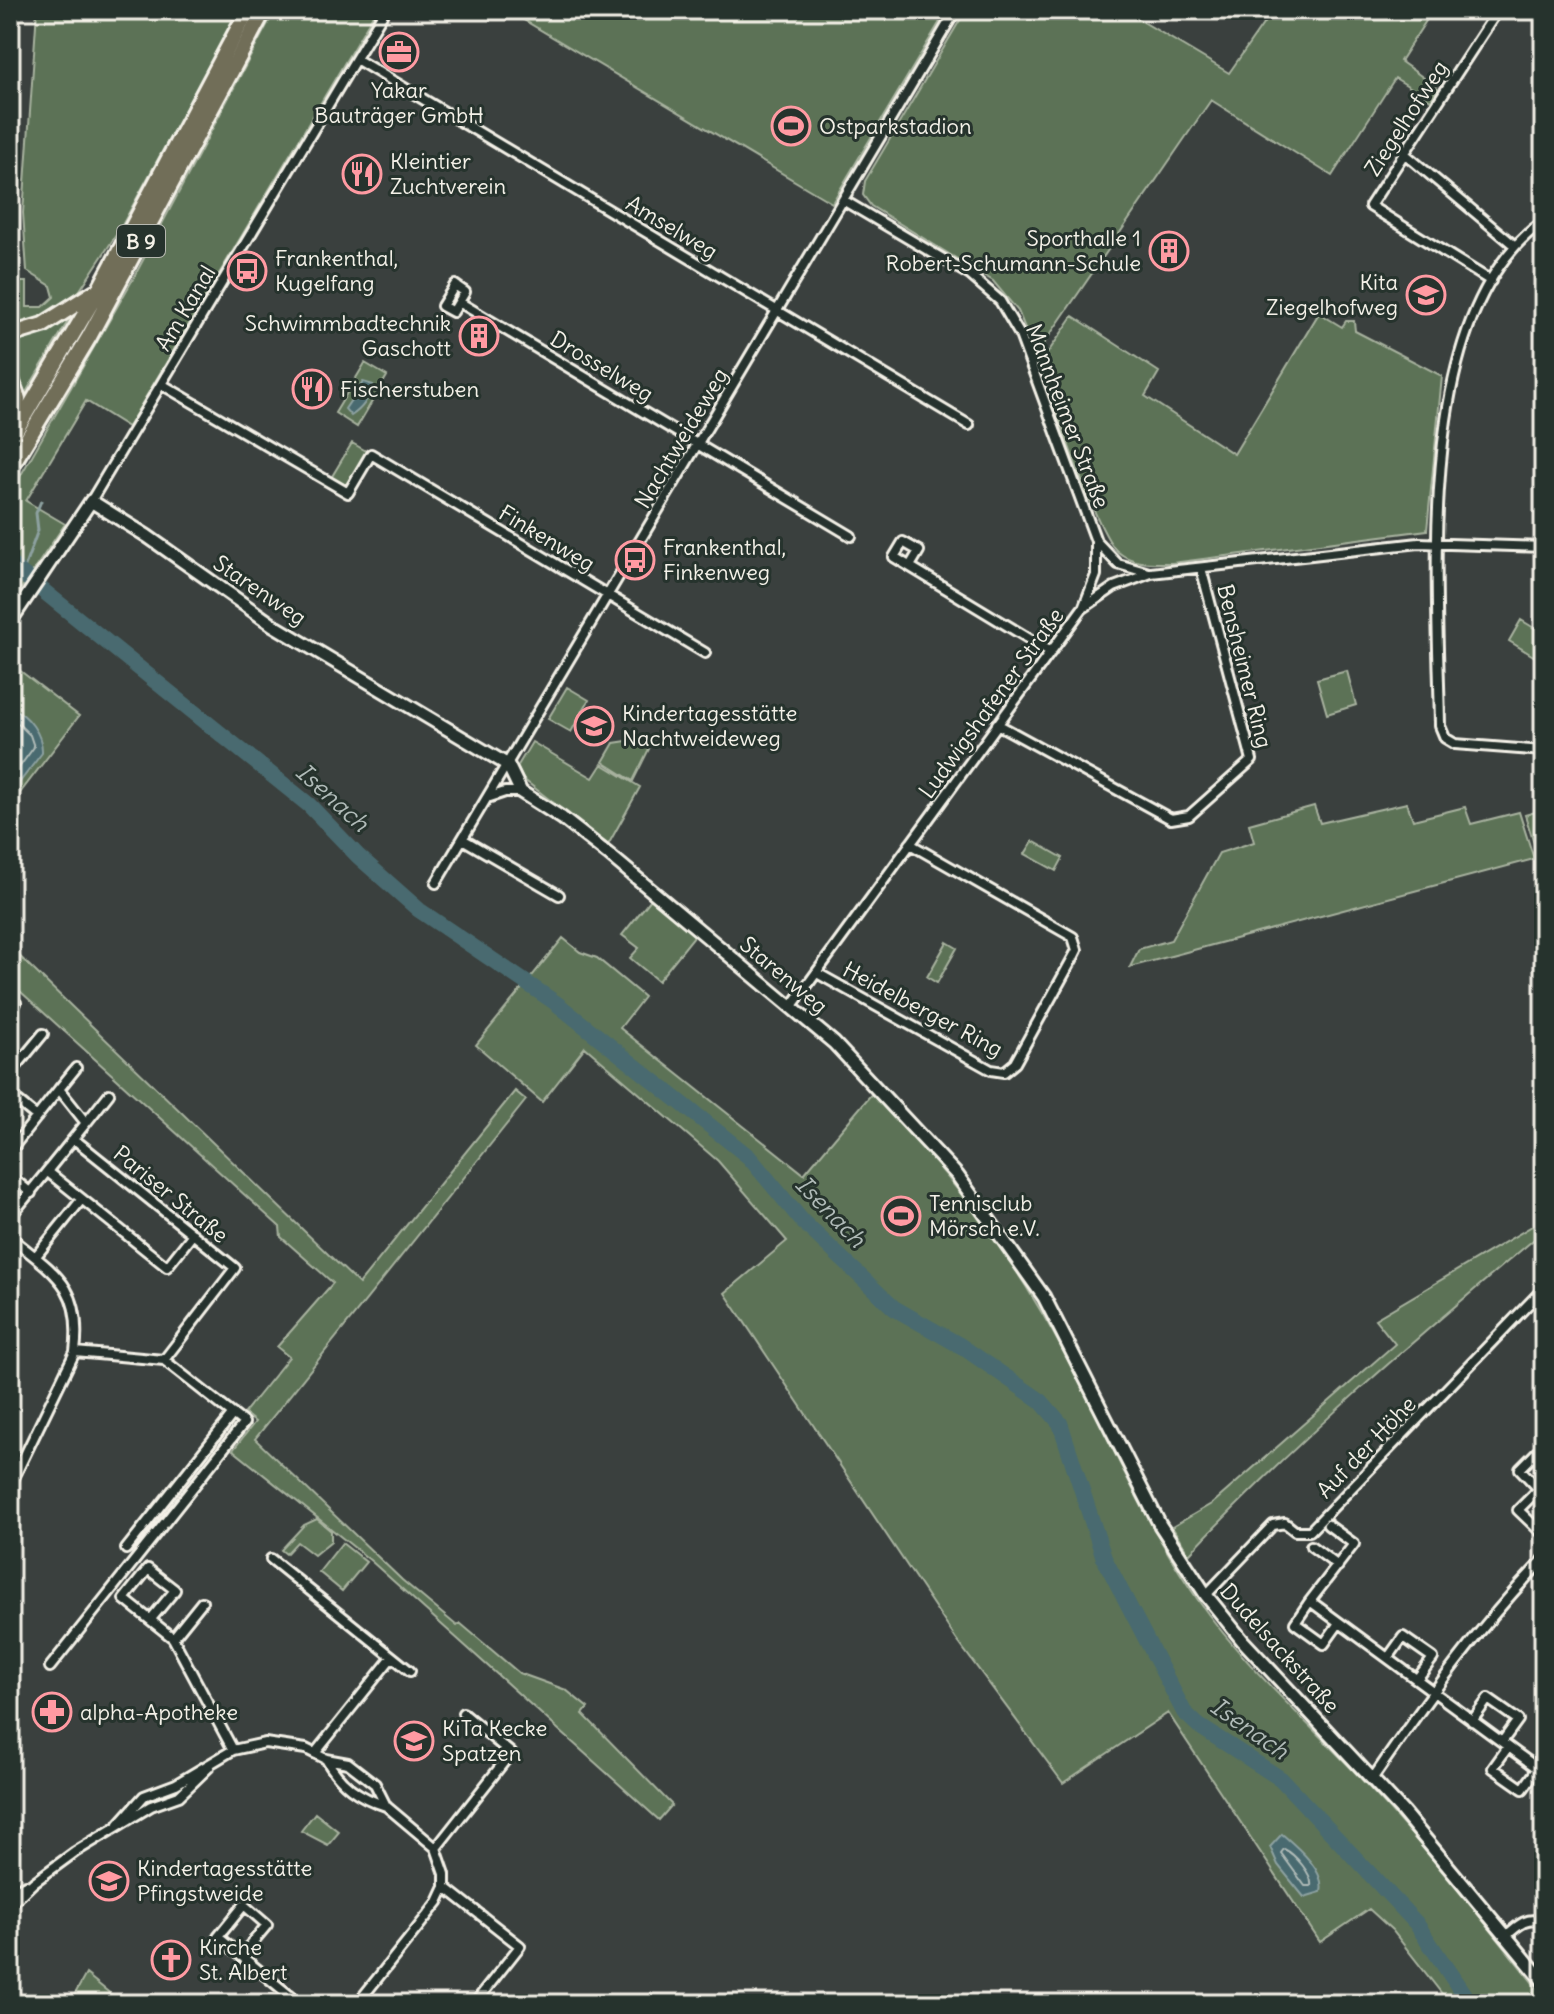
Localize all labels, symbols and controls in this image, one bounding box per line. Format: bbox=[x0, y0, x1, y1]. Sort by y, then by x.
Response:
office icon: Yakar Bauträger GmbH bbox=[378, 31, 420, 73]
street label: Ziegelhofweg bbox=[1358, 55, 1454, 181]
place label: Yakar Bauträger GmbH bbox=[314, 76, 484, 129]
sports icon: Ostparkstadion bbox=[770, 105, 812, 147]
place label: Ostparkstadion bbox=[819, 112, 972, 140]
place label: Kleintier Zuchtverein bbox=[390, 147, 506, 200]
restaurant icon: Kleintier Zuchtverein bbox=[341, 153, 383, 195]
street label: Amselweg bbox=[621, 189, 723, 265]
place label: Sporthalle 1 Robert-Schumann-Schule bbox=[886, 224, 1141, 277]
road number: B 9 bbox=[117, 225, 165, 257]
building icon: Sporthalle 1 Robert-Schumann-Schule bbox=[1148, 230, 1190, 272]
place label: Frankenthal, Kugelfang bbox=[275, 244, 398, 297]
bus stop icon: Frankenthal, Kugelfang bbox=[226, 250, 268, 292]
street label: Am Kanal bbox=[149, 260, 221, 356]
place label: Kita Ziegelhofweg bbox=[1266, 268, 1398, 321]
school or university icon: Kita Ziegelhofweg bbox=[1405, 274, 1447, 316]
place label: Schwimmbadtechnik Gaschott bbox=[245, 309, 451, 362]
building icon: Schwimmbadtechnik Gaschott bbox=[458, 315, 500, 357]
street label: Mannheimer Straße bbox=[1020, 320, 1116, 512]
street label: Drosselweg bbox=[546, 324, 658, 408]
street label: Nachtweideweg bbox=[628, 363, 734, 513]
restaurant icon: Fischerstuben bbox=[291, 368, 333, 410]
place label: Fischerstuben bbox=[340, 375, 479, 403]
street label: Finkenweg bbox=[494, 498, 600, 578]
place label: Frankenthal, Finkenweg bbox=[663, 533, 786, 586]
bus stop icon: Frankenthal, Finkenweg bbox=[614, 539, 656, 581]
street label: Starenweg bbox=[208, 549, 312, 631]
street label: Bensheimer Ring bbox=[1211, 581, 1279, 751]
street label: Ludwigshafener Straße bbox=[912, 602, 1070, 804]
place label: Kindertagesstätte Nachtweideweg bbox=[622, 699, 797, 752]
school or university icon: Kindertagesstätte Nachtweideweg bbox=[573, 705, 615, 747]
water label: Isenach bbox=[290, 756, 377, 838]
street label: Starenweg bbox=[734, 930, 834, 1020]
street label: Heidelberger Ring bbox=[838, 955, 1008, 1063]
street label: Pariser Straße bbox=[108, 1139, 234, 1249]
water label: Isenach bbox=[790, 1169, 873, 1254]
place label: Tennisclub Mörsch e.V. bbox=[929, 1189, 1040, 1242]
sports icon: Tennisclub Mörsch e.V. bbox=[880, 1195, 922, 1237]
street label: Auf der Höhe bbox=[1310, 1390, 1422, 1504]
street label: Dudelsackstraße bbox=[1214, 1577, 1346, 1719]
pharmacy icon: alpha-Apotheke bbox=[31, 1691, 73, 1733]
water label: Isenach bbox=[1205, 1691, 1296, 1766]
place label: alpha-Apotheke bbox=[80, 1698, 238, 1726]
place label: KiTa Kecke Spatzen bbox=[442, 1714, 547, 1767]
school or university icon: KiTa Kecke Spatzen bbox=[393, 1720, 435, 1762]
place label: Kindertagesstätte Pfingstweide bbox=[137, 1854, 312, 1907]
school or university icon: Kindertagesstätte Pfingstweide bbox=[88, 1860, 130, 1902]
place label: Kirche St. Albert bbox=[199, 1933, 288, 1986]
church icon: Kirche St. Albert bbox=[150, 1939, 192, 1981]

